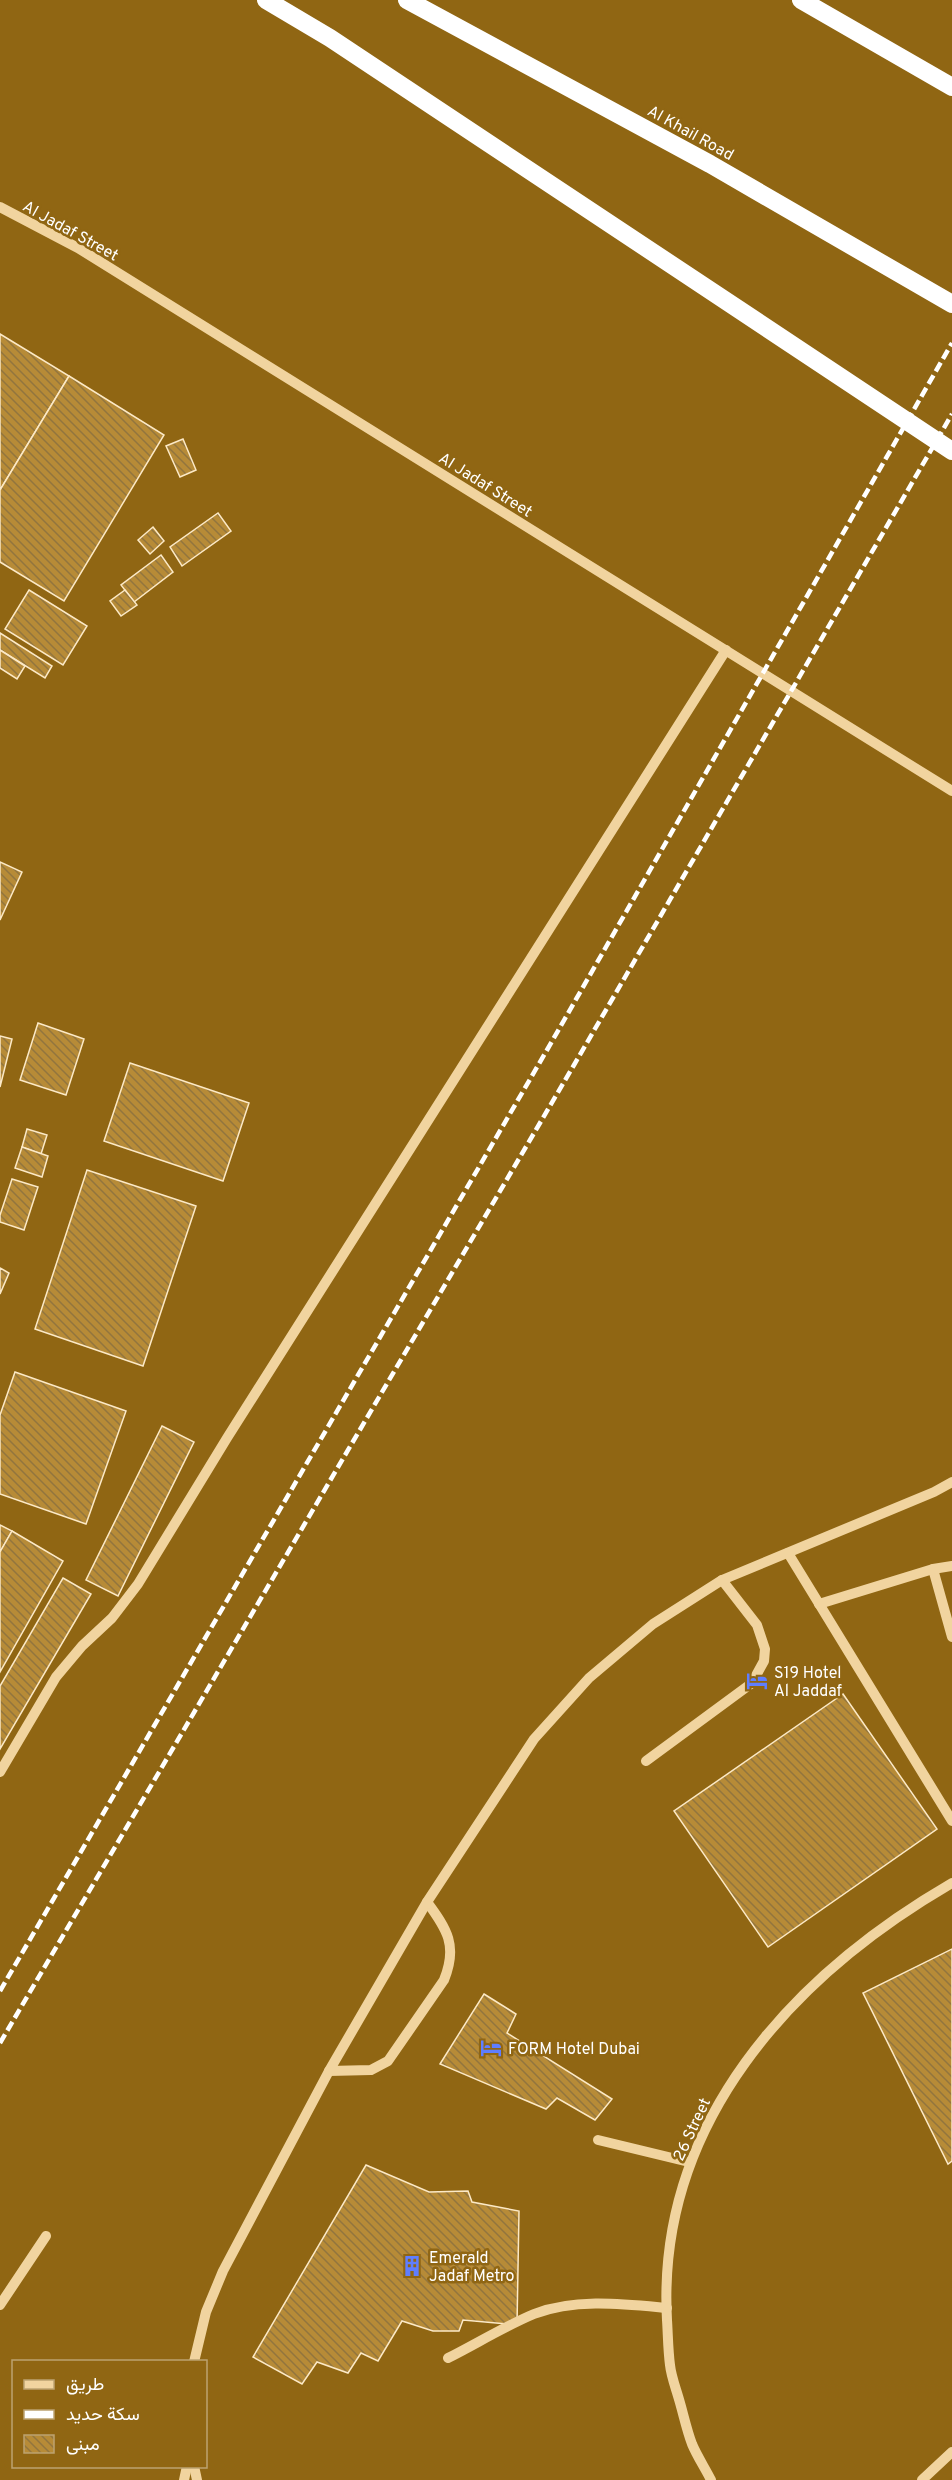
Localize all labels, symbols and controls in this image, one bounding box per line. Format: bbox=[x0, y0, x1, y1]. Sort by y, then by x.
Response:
street label: Al Khail Road bbox=[643, 102, 737, 166]
street label: Al Jadaf Street bbox=[18, 197, 122, 266]
street label: Al Jadaf Street bbox=[434, 449, 536, 522]
place label: S19 Hotel Al Jaddaf bbox=[774, 1664, 843, 1702]
hotel icon: S19 Hotel Al Jaddaf bbox=[745, 1669, 769, 1693]
hotel icon: FORM Hotel Dubai bbox=[479, 2036, 503, 2060]
place label: FORM Hotel Dubai bbox=[508, 2040, 640, 2060]
street label: 26 Street bbox=[670, 2095, 716, 2165]
place label: Emerald Jadaf Metro bbox=[429, 2249, 514, 2287]
building icon: Emerald Jadaf Metro bbox=[400, 2254, 424, 2278]
legend bbox=[12, 2360, 207, 2468]
text: طريق bbox=[66, 2374, 104, 2397]
text: سكة حديد bbox=[66, 2404, 140, 2427]
text: مبنى bbox=[66, 2434, 100, 2457]

